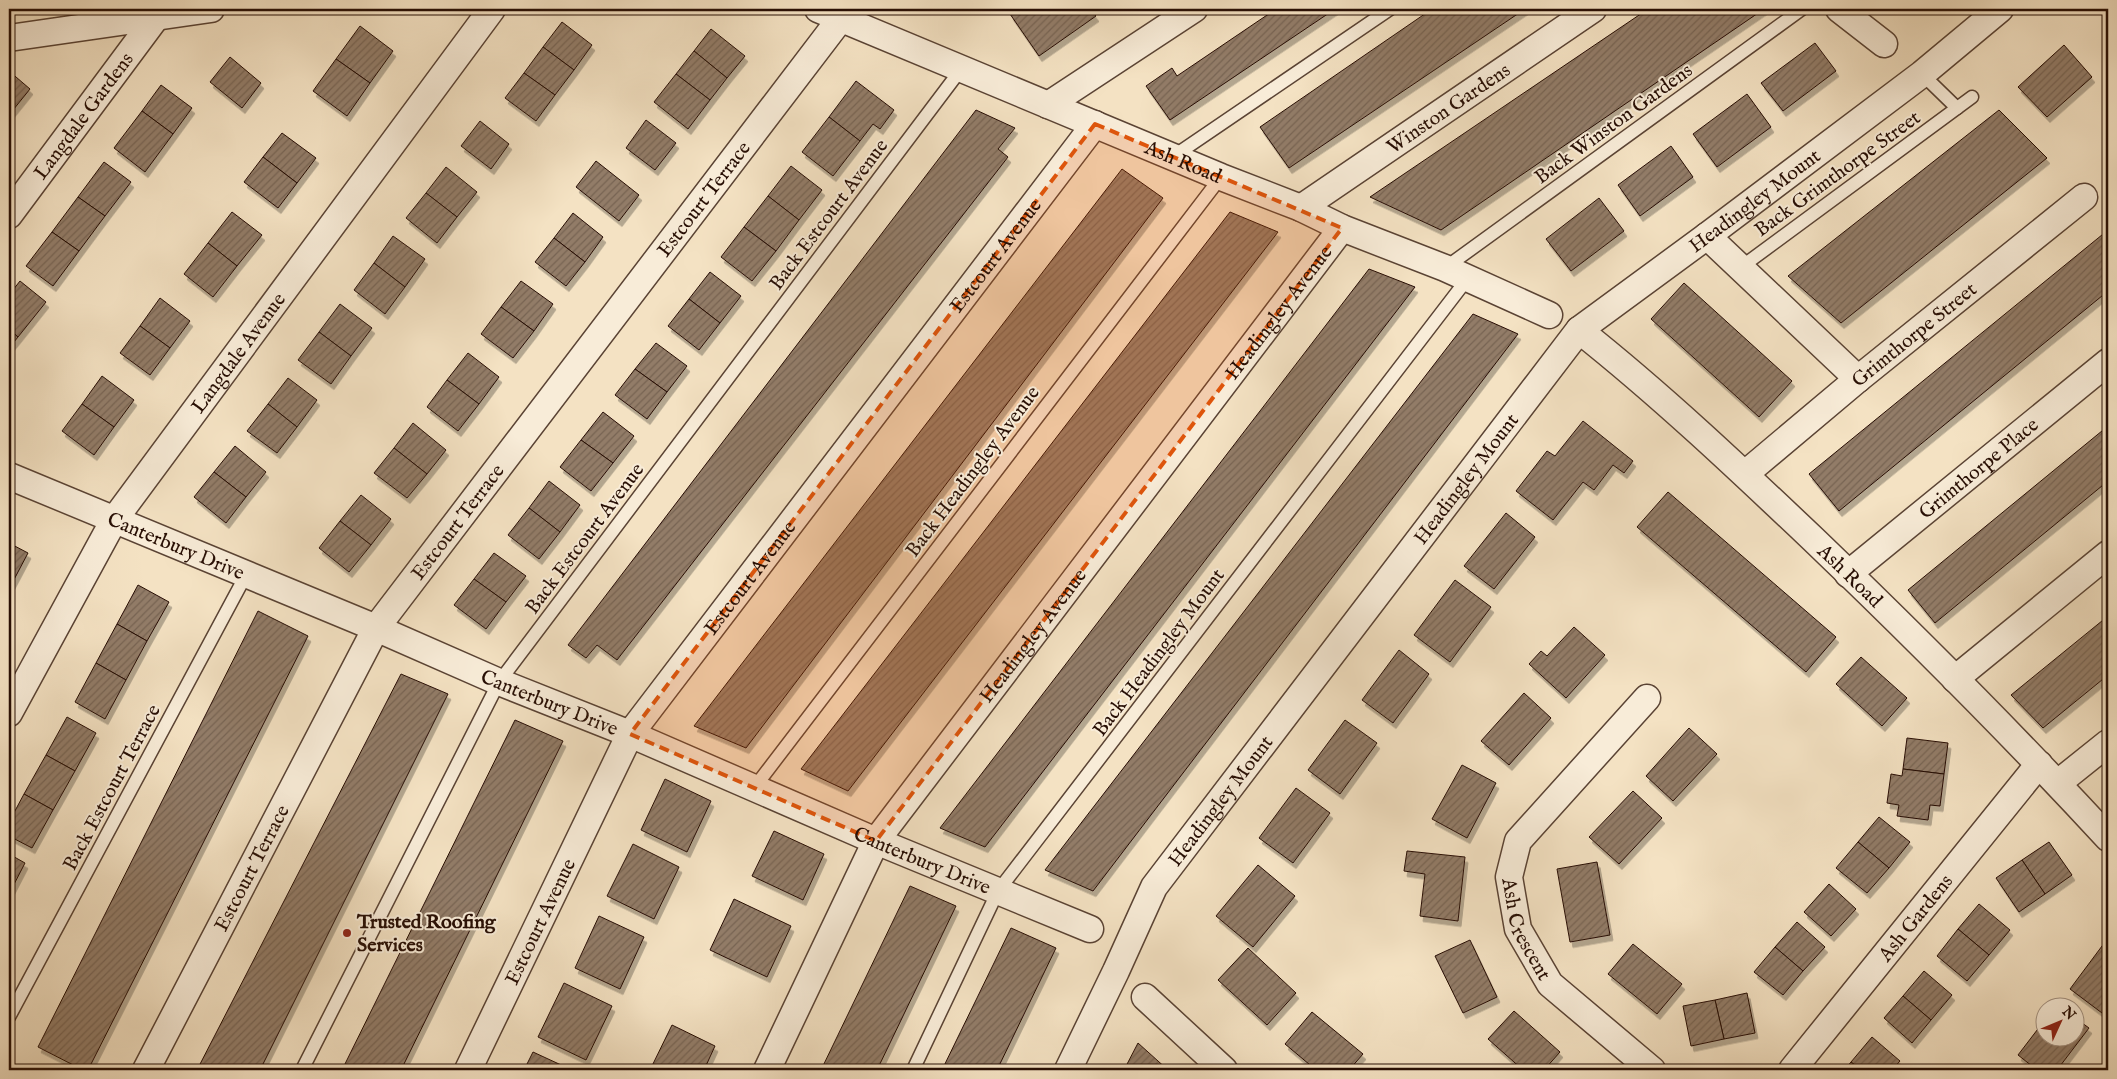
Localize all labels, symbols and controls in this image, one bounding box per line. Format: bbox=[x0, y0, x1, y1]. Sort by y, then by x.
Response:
street label: Langdale Gardens bbox=[29, 48, 140, 185]
street label: Winston Gardens bbox=[1382, 58, 1516, 160]
street label: Back Winston Gardens bbox=[1530, 58, 1698, 190]
street label: Back Grimthorpe Street bbox=[1750, 106, 1926, 243]
street label: Back Estcourt Avenue bbox=[764, 134, 894, 295]
street label: Ash Road bbox=[1140, 135, 1225, 190]
street label: Estcourt Terrace bbox=[652, 137, 757, 263]
street label: Headingley Mount bbox=[1685, 144, 1826, 259]
street label: Estcourt Avenue bbox=[945, 194, 1048, 318]
street label: Headingley Avenue bbox=[1220, 241, 1338, 385]
street label: Grimthorpe Street bbox=[1847, 277, 1982, 393]
street label: Langdale Avenue bbox=[186, 288, 292, 419]
street label: Back Headingley Avenue bbox=[901, 381, 1046, 562]
street label: Headingley Mount bbox=[1409, 409, 1525, 550]
street label: Grimthorpe Place bbox=[1914, 413, 2044, 525]
street label: Back Estcourt Avenue bbox=[520, 458, 650, 619]
street label: Estcourt Terrace bbox=[406, 460, 510, 585]
street label: Canterbury Drive bbox=[103, 507, 248, 586]
street label: Estcourt Avenue bbox=[699, 516, 802, 640]
street label: Ash Road bbox=[1811, 539, 1887, 614]
street label: Headingley Avenue bbox=[975, 564, 1093, 708]
street label: Back Headingley Mount bbox=[1088, 564, 1231, 742]
street label: Canterbury Drive bbox=[476, 664, 622, 742]
street label: Back Estcourt Terrace bbox=[58, 700, 167, 875]
street label: Headingley Mount bbox=[1163, 731, 1279, 872]
street label: Estcourt Terrace bbox=[209, 801, 296, 936]
street label: Canterbury Drive bbox=[849, 822, 994, 901]
street label: Estcourt Avenue bbox=[500, 855, 582, 989]
street label: Ash Gardens bbox=[1873, 870, 1959, 968]
street label: Ash Crescent bbox=[1495, 875, 1556, 985]
place label: Trusted Roofing Services bbox=[356, 910, 497, 958]
marker: Trusted Roofing Services bbox=[341, 927, 353, 939]
north arrow bbox=[2034, 996, 2084, 1046]
text: N bbox=[2057, 1002, 2079, 1024]

